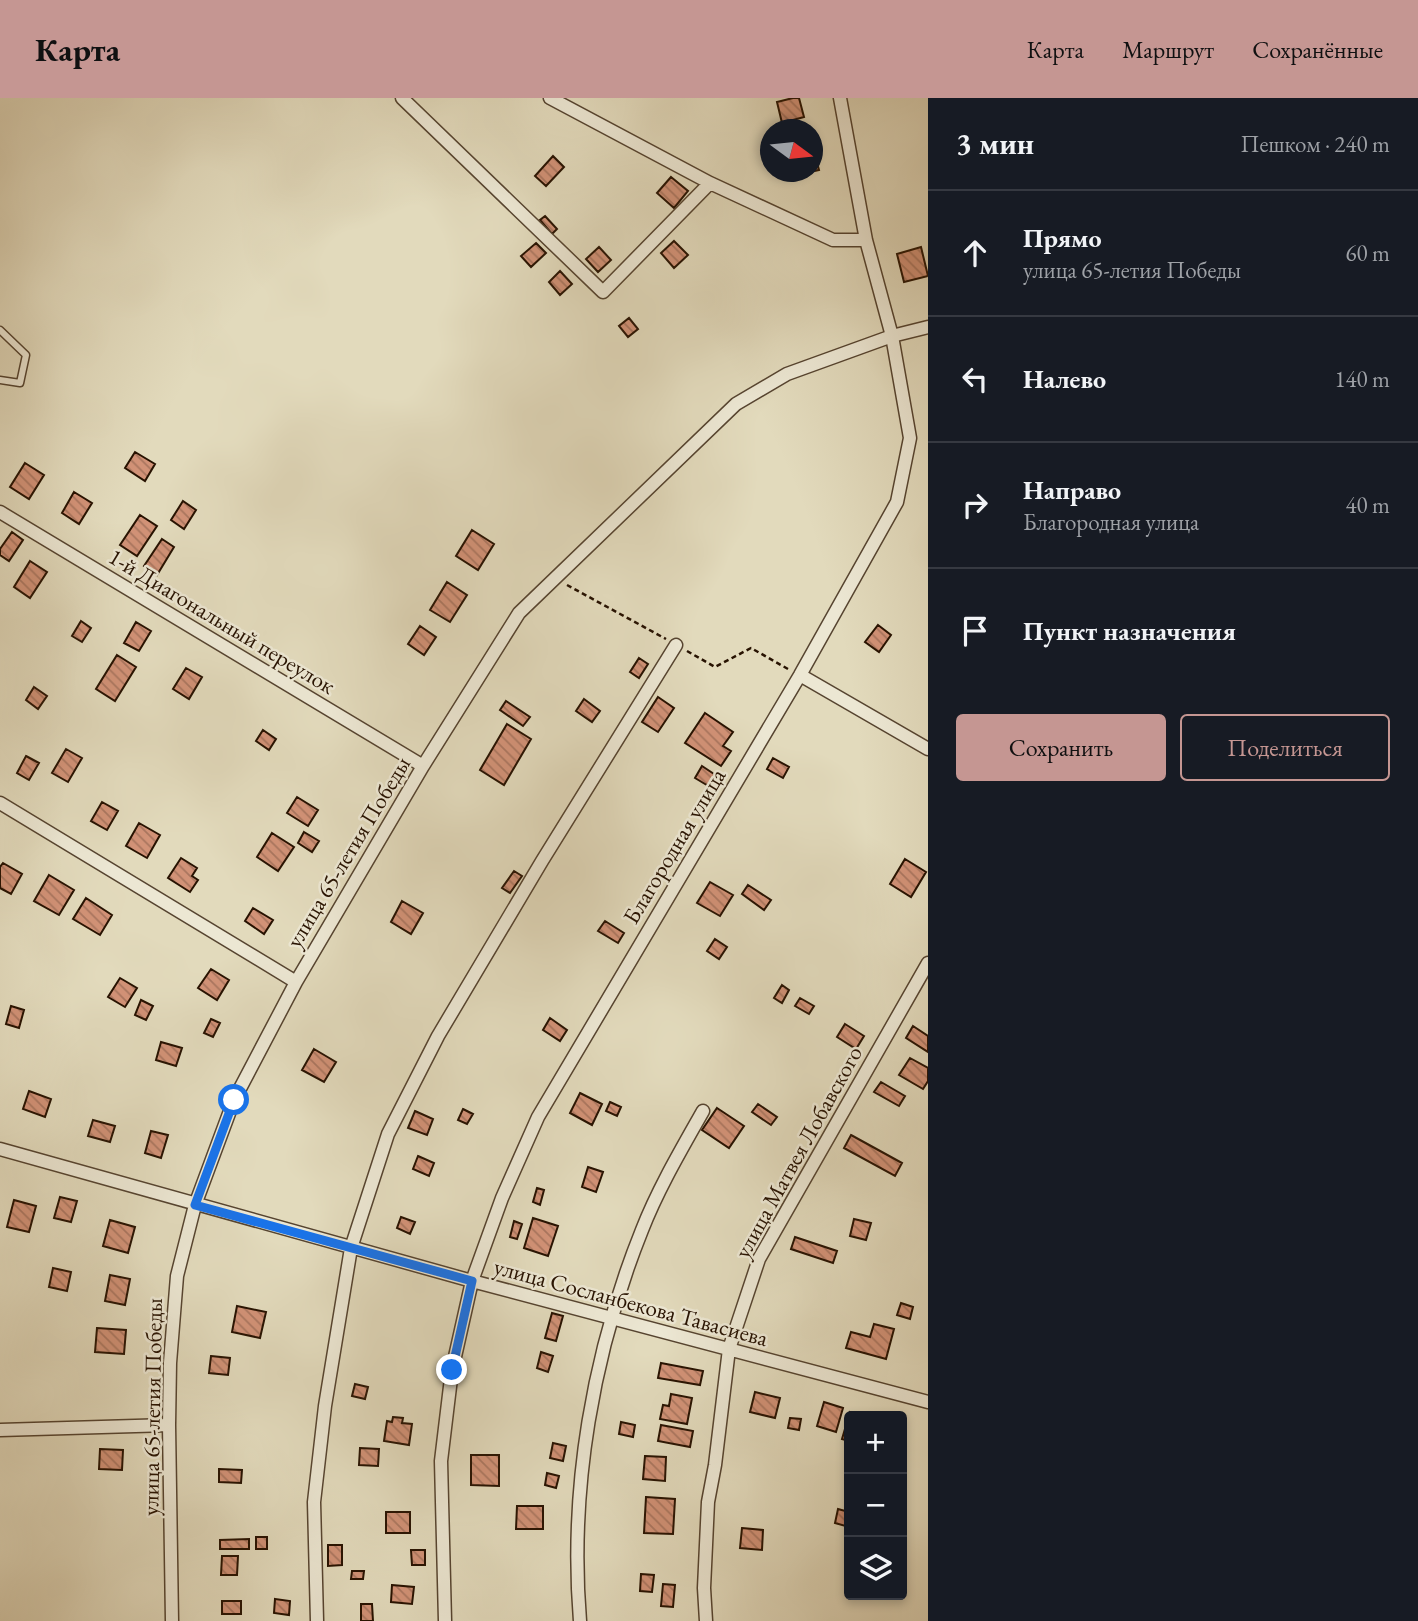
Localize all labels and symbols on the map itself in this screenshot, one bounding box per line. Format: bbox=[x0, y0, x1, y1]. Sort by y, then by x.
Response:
north arrow bbox=[760, 119, 823, 182]
street label: 1-й Диагональный переулок bbox=[103, 541, 341, 701]
street label: улица 65-летия Победы bbox=[279, 751, 417, 953]
street label: Благородная улица bbox=[616, 762, 733, 929]
street label: улица Матвея Лобавского bbox=[727, 1041, 869, 1263]
route start bbox=[218, 1084, 249, 1115]
street label: улица Сосланбекова Тавасиева bbox=[491, 1251, 772, 1353]
street label: улица 65-летия Победы bbox=[135, 1298, 169, 1516]
route end bbox=[436, 1354, 467, 1385]

